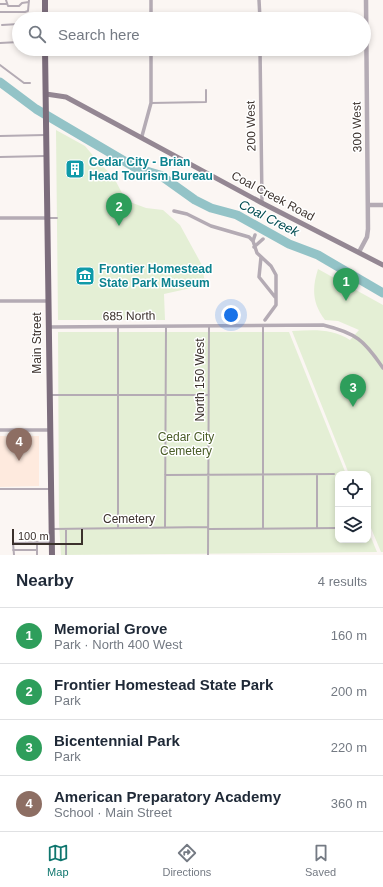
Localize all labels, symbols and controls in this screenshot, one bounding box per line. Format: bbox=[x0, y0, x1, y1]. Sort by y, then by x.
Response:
search box bbox=[12, 12, 371, 56]
icon: search bbox=[26, 23, 48, 45]
text: Search here bbox=[58, 26, 140, 43]
street label: 200 West bbox=[244, 100, 258, 151]
street label: 300 West bbox=[350, 101, 364, 152]
place label: Cedar City - Brian Head Tourism Bureau bbox=[89, 155, 213, 183]
building icon: Cedar City - Brian Head Tourism Bureau bbox=[64, 158, 86, 180]
street label: Coal Creek Road bbox=[229, 168, 317, 224]
pin: 2 bbox=[106, 193, 132, 226]
water label: Coal Creek bbox=[236, 196, 302, 240]
place label: Frontier Homestead State Park Museum bbox=[99, 262, 212, 290]
museum icon: Frontier Homestead State Park Museum bbox=[74, 265, 96, 287]
pin: 1 bbox=[333, 268, 359, 301]
your location bbox=[221, 305, 241, 325]
street label: 685 North bbox=[103, 309, 155, 323]
street label: Main Street bbox=[30, 312, 44, 374]
street label: North 150 West bbox=[193, 338, 207, 422]
pin: 3 bbox=[340, 374, 366, 407]
pin: 4 bbox=[6, 428, 32, 461]
park label: Cedar City Cemetery bbox=[158, 430, 214, 458]
map controls bbox=[335, 471, 371, 543]
button: locate bbox=[335, 471, 371, 507]
button: layers bbox=[335, 507, 371, 543]
street label: Cemetery bbox=[103, 512, 155, 526]
scale bar bbox=[12, 527, 83, 546]
text: 100 m bbox=[18, 530, 49, 542]
text: Nearby bbox=[16, 571, 74, 590]
text: 4 results bbox=[318, 574, 367, 589]
text: Memorial Grove bbox=[54, 620, 167, 637]
text: 1 bbox=[25, 628, 33, 643]
text: 160 m bbox=[331, 628, 367, 643]
text: Park · North 400 West bbox=[54, 637, 182, 652]
text: Frontier Homestead State Park bbox=[54, 676, 273, 693]
text: 2 bbox=[25, 684, 33, 699]
text: 200 m bbox=[331, 684, 367, 699]
text: Park bbox=[54, 693, 81, 708]
text: Bicentennial Park bbox=[54, 732, 180, 749]
text: 3 bbox=[25, 740, 33, 755]
text: 220 m bbox=[331, 740, 367, 755]
text: Park bbox=[54, 749, 81, 764]
text: American Preparatory Academy bbox=[54, 788, 281, 805]
text: 4 bbox=[25, 796, 33, 811]
text: 360 m bbox=[331, 796, 367, 811]
text: School · Main Street bbox=[54, 805, 172, 820]
tab: Map bbox=[47, 842, 69, 878]
tab: Directions bbox=[162, 842, 211, 878]
tab: Saved bbox=[305, 842, 336, 878]

